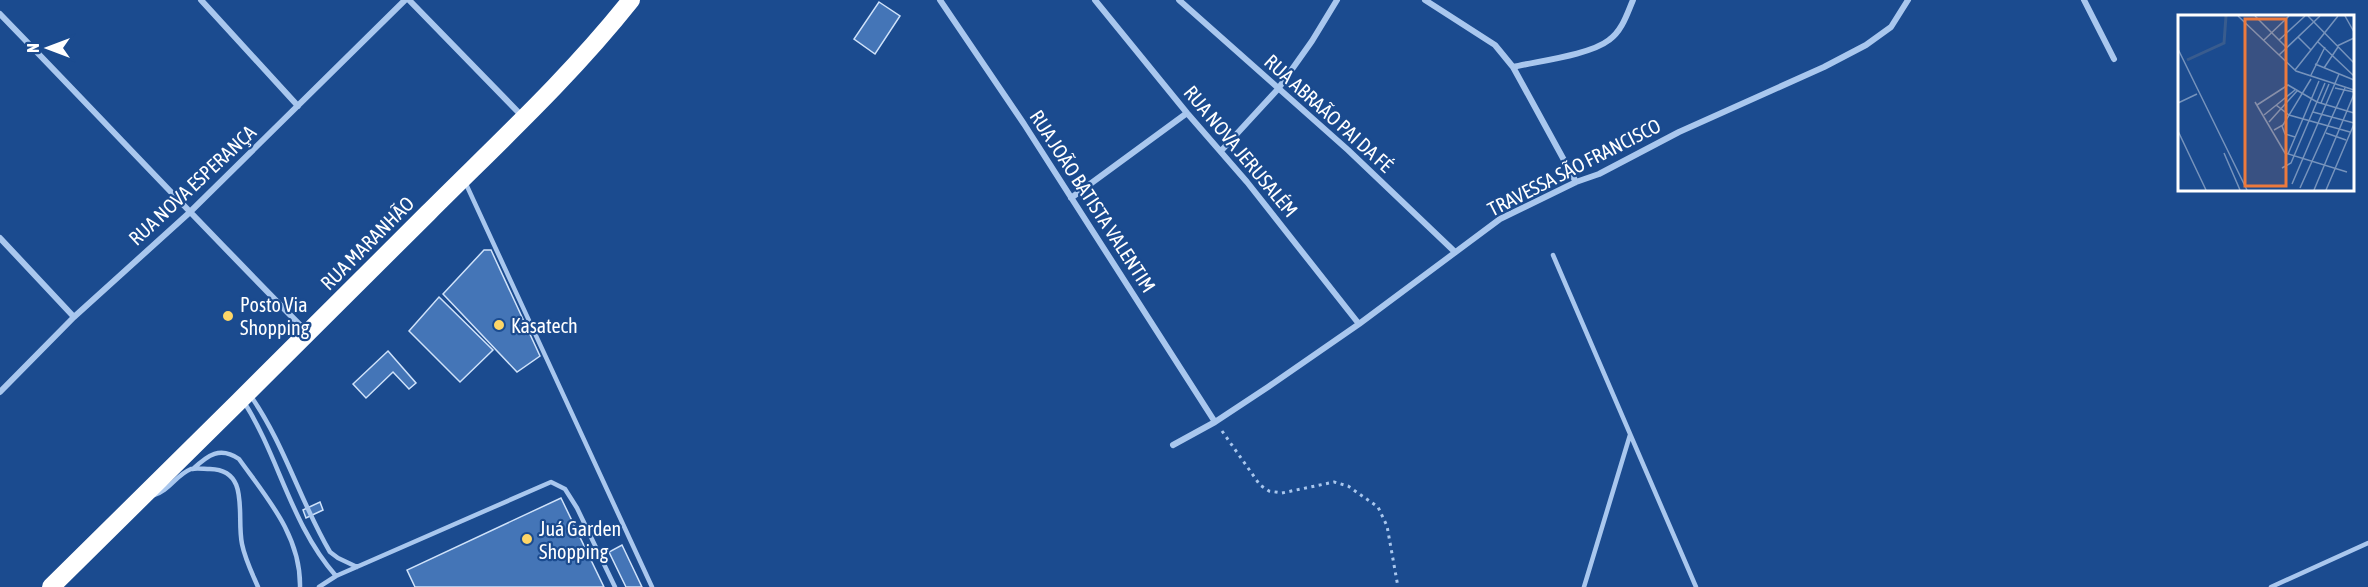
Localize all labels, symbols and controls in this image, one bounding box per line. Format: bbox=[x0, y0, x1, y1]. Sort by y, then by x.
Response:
inset map bbox=[2178, 15, 2353, 190]
north arrow bbox=[18, 18, 78, 78]
text: N bbox=[24, 43, 42, 53]
street label: RUA ABRAÃO PAI DA FÉ bbox=[1260, 49, 1398, 177]
street label: RUA NOVA JERUSALÉM bbox=[1179, 81, 1303, 221]
street label: RUA JOÃO BATISTA VALENTIM bbox=[1025, 106, 1161, 296]
street label: TRAVESSA SÃO FRANCISCO bbox=[1484, 113, 1664, 221]
street label: RUA NOVA ESPERANÇA bbox=[124, 120, 260, 250]
street label: RUA MARANHÃO bbox=[316, 192, 418, 294]
place label: Posto Via Shopping bbox=[240, 293, 310, 339]
marker: Posto Via Shopping bbox=[221, 309, 235, 323]
place label: Kasatech bbox=[511, 314, 578, 337]
marker: Kasatech bbox=[492, 318, 506, 332]
place label: Juá Garden Shopping bbox=[539, 517, 621, 563]
marker: Juá Garden Shopping bbox=[520, 532, 534, 546]

